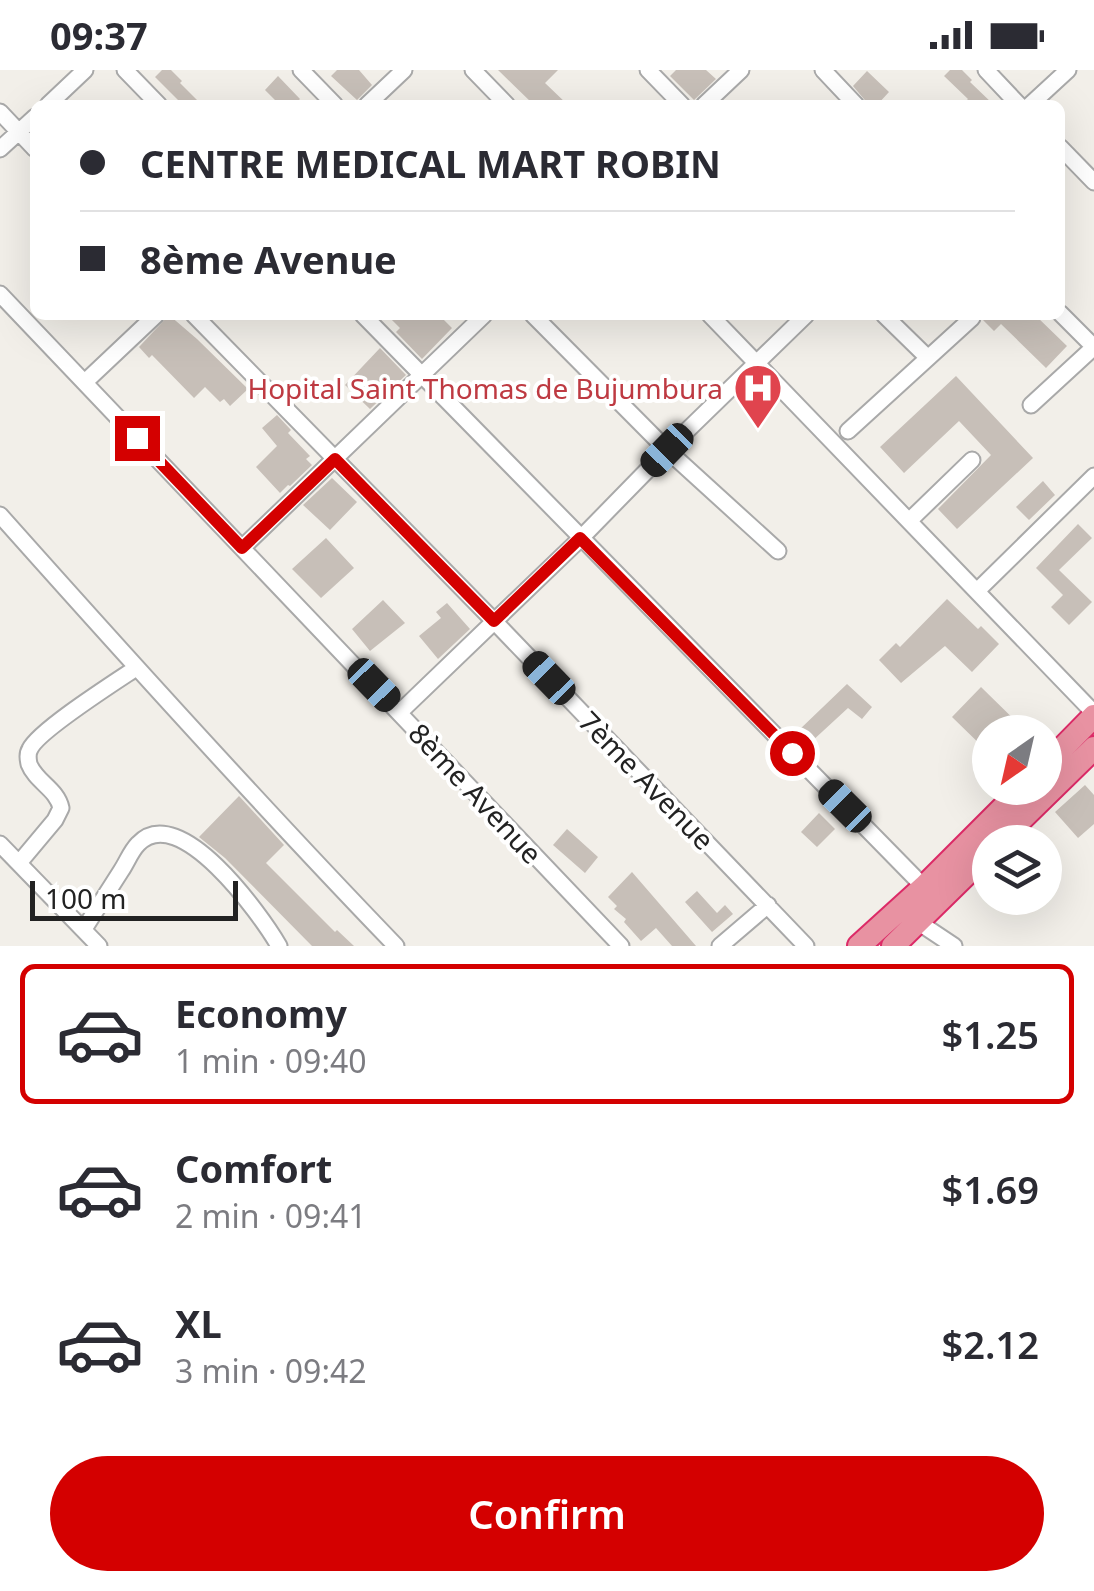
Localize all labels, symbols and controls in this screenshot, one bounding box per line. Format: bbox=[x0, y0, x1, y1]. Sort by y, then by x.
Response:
text: 09:37 bbox=[50, 9, 148, 61]
text: CENTRE MEDICAL MART ROBIN bbox=[140, 137, 721, 189]
text: 8ème Avenue bbox=[140, 233, 397, 285]
hospital icon: Hopital Saint Thomas de Bujumbura bbox=[732, 362, 784, 430]
place label: Hopital Saint Thomas de Bujumbura bbox=[247, 369, 723, 407]
route end bbox=[115, 416, 160, 461]
car bbox=[635, 418, 699, 482]
car bbox=[517, 646, 581, 710]
car bbox=[342, 653, 406, 717]
street label: 7ème Avenue bbox=[571, 702, 723, 858]
street label: 8ème Avenue bbox=[401, 714, 551, 872]
north arrow bbox=[972, 715, 1062, 805]
map controls bbox=[972, 715, 1062, 915]
route start bbox=[770, 731, 815, 776]
car bbox=[813, 774, 877, 838]
button: layers bbox=[972, 825, 1062, 915]
scale bar bbox=[30, 876, 238, 920]
text: 100 m bbox=[45, 879, 127, 917]
text: Economy bbox=[175, 987, 347, 1039]
icon: car bbox=[55, 989, 145, 1079]
text: $1.25 bbox=[942, 1008, 1039, 1060]
text: 1 min · 09:40 bbox=[175, 1039, 367, 1082]
text: Comfort bbox=[175, 1142, 332, 1194]
icon: car bbox=[55, 1144, 145, 1234]
text: $1.69 bbox=[942, 1163, 1039, 1215]
text: 2 min · 09:41 bbox=[175, 1194, 367, 1237]
text: XL bbox=[175, 1297, 222, 1349]
icon: car bbox=[55, 1299, 145, 1389]
text: $2.12 bbox=[942, 1318, 1039, 1370]
text: 3 min · 09:42 bbox=[175, 1349, 367, 1392]
button: Confirm bbox=[50, 1456, 1044, 1571]

